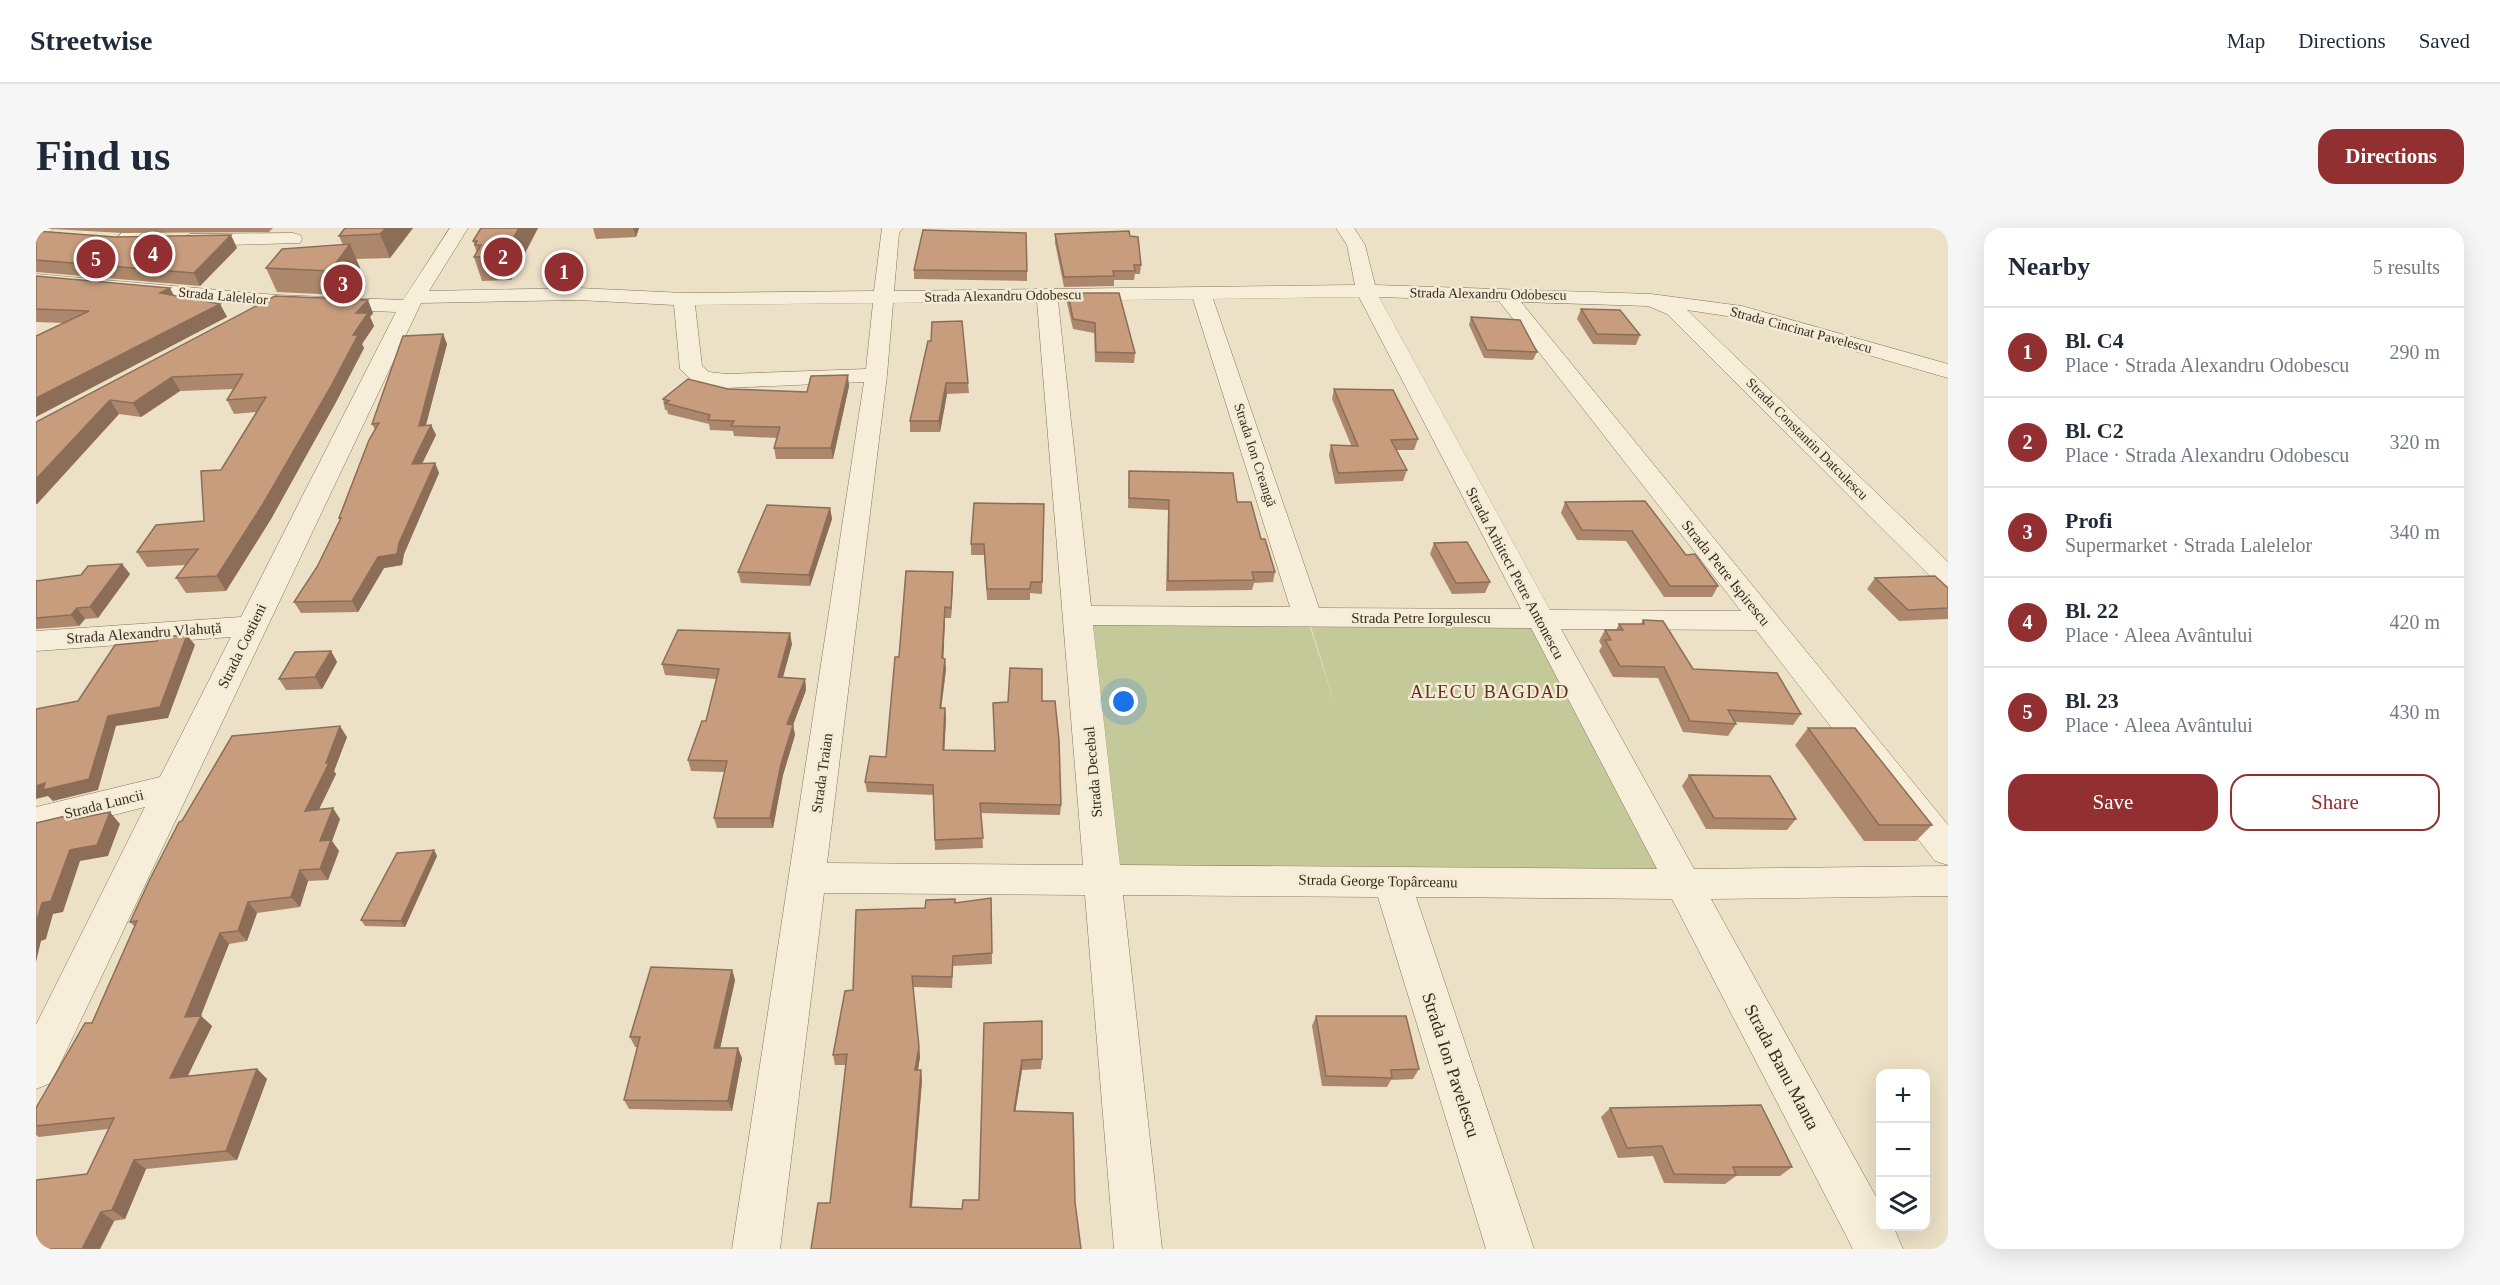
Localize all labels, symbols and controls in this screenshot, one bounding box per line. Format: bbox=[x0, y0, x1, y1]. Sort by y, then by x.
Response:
text: Streetwise bbox=[30, 25, 152, 56]
text: Map bbox=[2227, 29, 2265, 53]
text: Directions bbox=[2298, 29, 2386, 53]
text: Saved bbox=[2419, 29, 2470, 53]
button: Directions bbox=[2318, 129, 2464, 184]
text: Find us bbox=[36, 133, 170, 179]
pin: 4 bbox=[134, 231, 172, 276]
pin: 2 bbox=[484, 234, 522, 279]
pin: 5 bbox=[76, 237, 116, 282]
pin: 1 bbox=[544, 250, 584, 294]
text: Nearby bbox=[2008, 252, 2090, 281]
text: 5 results bbox=[2373, 256, 2440, 278]
pin: 3 bbox=[324, 262, 362, 306]
street label: Strada Lalelelor bbox=[178, 285, 269, 307]
street label: Strada Alexandru Odobescu bbox=[1409, 285, 1567, 303]
street label: Strada Alexandru Odobescu bbox=[924, 287, 1082, 305]
street label: Strada Cincinat Pavelescu bbox=[1728, 304, 1874, 356]
text: Bl. C4 bbox=[2065, 328, 2124, 353]
text: 1 bbox=[2023, 341, 2033, 363]
text: 290 m bbox=[2389, 341, 2440, 363]
text: Place · Strada Alexandru Odobescu bbox=[2065, 354, 2349, 376]
street label: Strada Constantin Datculescu bbox=[1743, 375, 1871, 503]
street label: Strada Ion Creangă bbox=[1231, 401, 1279, 509]
text: Bl. C2 bbox=[2065, 418, 2124, 443]
text: 2 bbox=[2023, 431, 2033, 453]
text: 320 m bbox=[2389, 431, 2440, 453]
text: Place · Strada Alexandru Odobescu bbox=[2065, 444, 2349, 466]
street label: Strada Arhitect Petre Antonescu bbox=[1463, 484, 1567, 662]
text: Profi bbox=[2065, 508, 2112, 533]
street label: Strada Petre Ispirescu bbox=[1679, 517, 1774, 629]
text: 3 bbox=[2023, 521, 2033, 543]
text: 340 m bbox=[2389, 521, 2440, 543]
text: Supermarket · Strada Lalelelor bbox=[2065, 534, 2312, 556]
text: Bl. 22 bbox=[2065, 598, 2119, 623]
street label: Strada Costieni bbox=[215, 601, 269, 691]
street label: Strada Petre Iorgulescu bbox=[1351, 610, 1491, 626]
text: 4 bbox=[2023, 611, 2033, 633]
text: 420 m bbox=[2389, 611, 2440, 633]
street label: Strada Alexandru Vlahuță bbox=[66, 620, 223, 647]
text: Place · Aleea Avântului bbox=[2065, 624, 2253, 646]
district label: ALECU BAGDAD bbox=[1410, 682, 1570, 702]
your location bbox=[1109, 687, 1138, 716]
text: Bl. 23 bbox=[2065, 688, 2119, 713]
text: 5 bbox=[2023, 701, 2033, 723]
text: 430 m bbox=[2389, 701, 2440, 723]
text: Place · Aleea Avântului bbox=[2065, 714, 2253, 736]
street label: Strada Decebal bbox=[1081, 726, 1105, 818]
street label: Strada Traian bbox=[808, 732, 836, 814]
button: Save bbox=[2008, 774, 2218, 831]
button: Share bbox=[2230, 774, 2440, 831]
street label: Strada Luncii bbox=[63, 786, 145, 822]
street label: Strada George Topârceanu bbox=[1298, 872, 1458, 890]
street label: Strada Ion Pavelescu bbox=[1418, 990, 1484, 1140]
street label: Strada Banu Manta bbox=[1741, 1001, 1823, 1133]
map controls bbox=[1876, 1069, 1930, 1231]
button: + bbox=[1876, 1069, 1930, 1123]
button: − bbox=[1876, 1123, 1930, 1177]
button: layers bbox=[1876, 1177, 1930, 1231]

